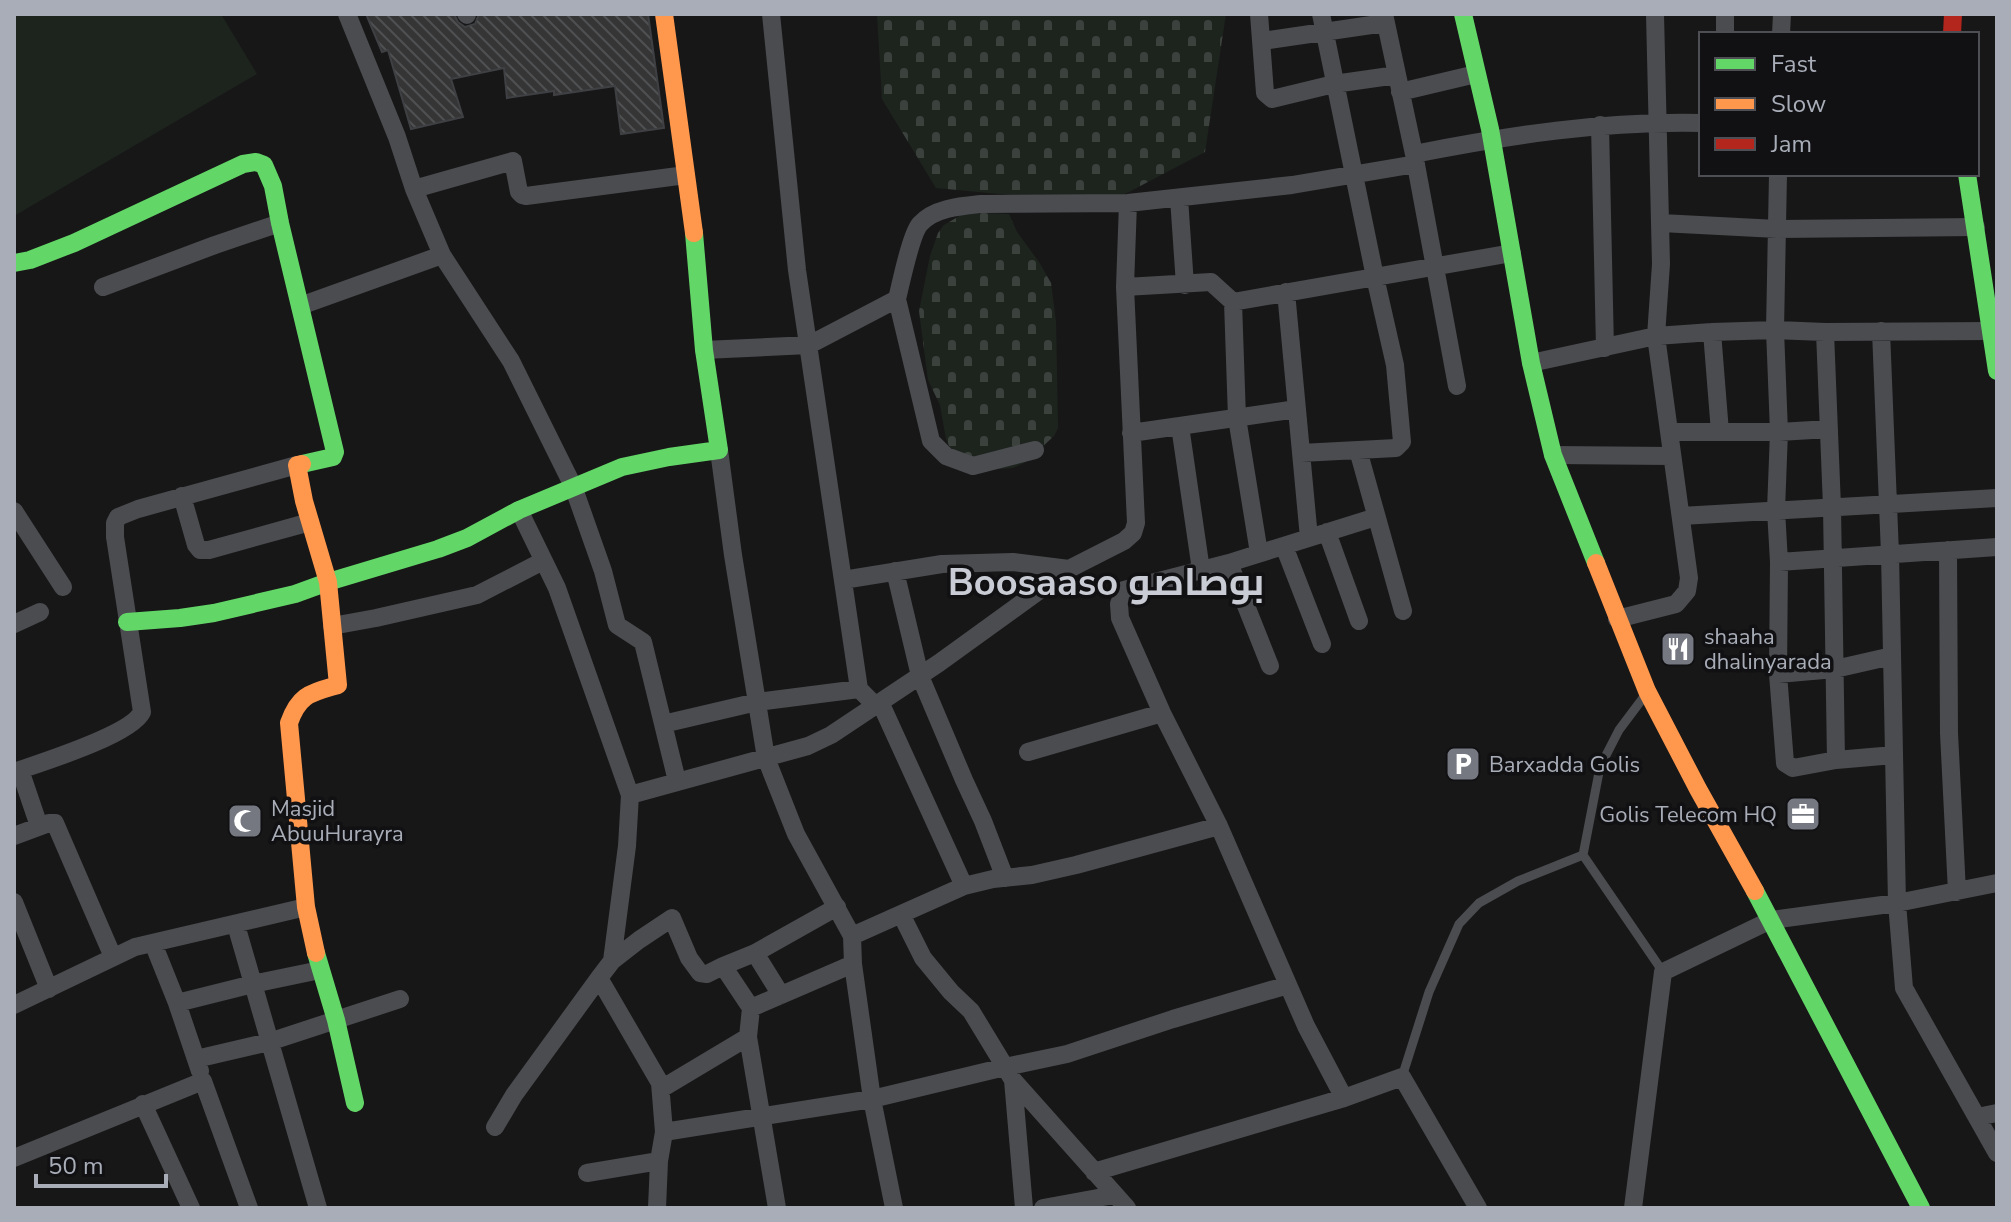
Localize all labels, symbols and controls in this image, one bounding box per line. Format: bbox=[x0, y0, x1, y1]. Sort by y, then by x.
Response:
legend bbox=[1699, 32, 1979, 176]
text: Fast bbox=[1771, 48, 1817, 80]
text: Slow bbox=[1771, 88, 1826, 120]
text: Jam bbox=[1770, 128, 1812, 160]
district label: Boosaaso بوصاصو bbox=[948, 557, 1264, 608]
place label: shaaha dhalinyarada bbox=[1704, 622, 1832, 677]
restaurant icon: shaaha dhalinyarada bbox=[1659, 630, 1697, 668]
parking icon: Barxadda Golis bbox=[1444, 745, 1482, 783]
place label: Barxadda Golis bbox=[1489, 750, 1640, 780]
place label: Masjid AbuuHurayra bbox=[271, 794, 404, 849]
office icon: Golis Telecom HQ bbox=[1784, 795, 1822, 833]
place label: Golis Telecom HQ bbox=[1599, 800, 1777, 830]
mosque icon: Masjid AbuuHurayra bbox=[226, 802, 264, 840]
scale bar bbox=[36, 1138, 166, 1188]
text: 50 m bbox=[48, 1150, 104, 1182]

